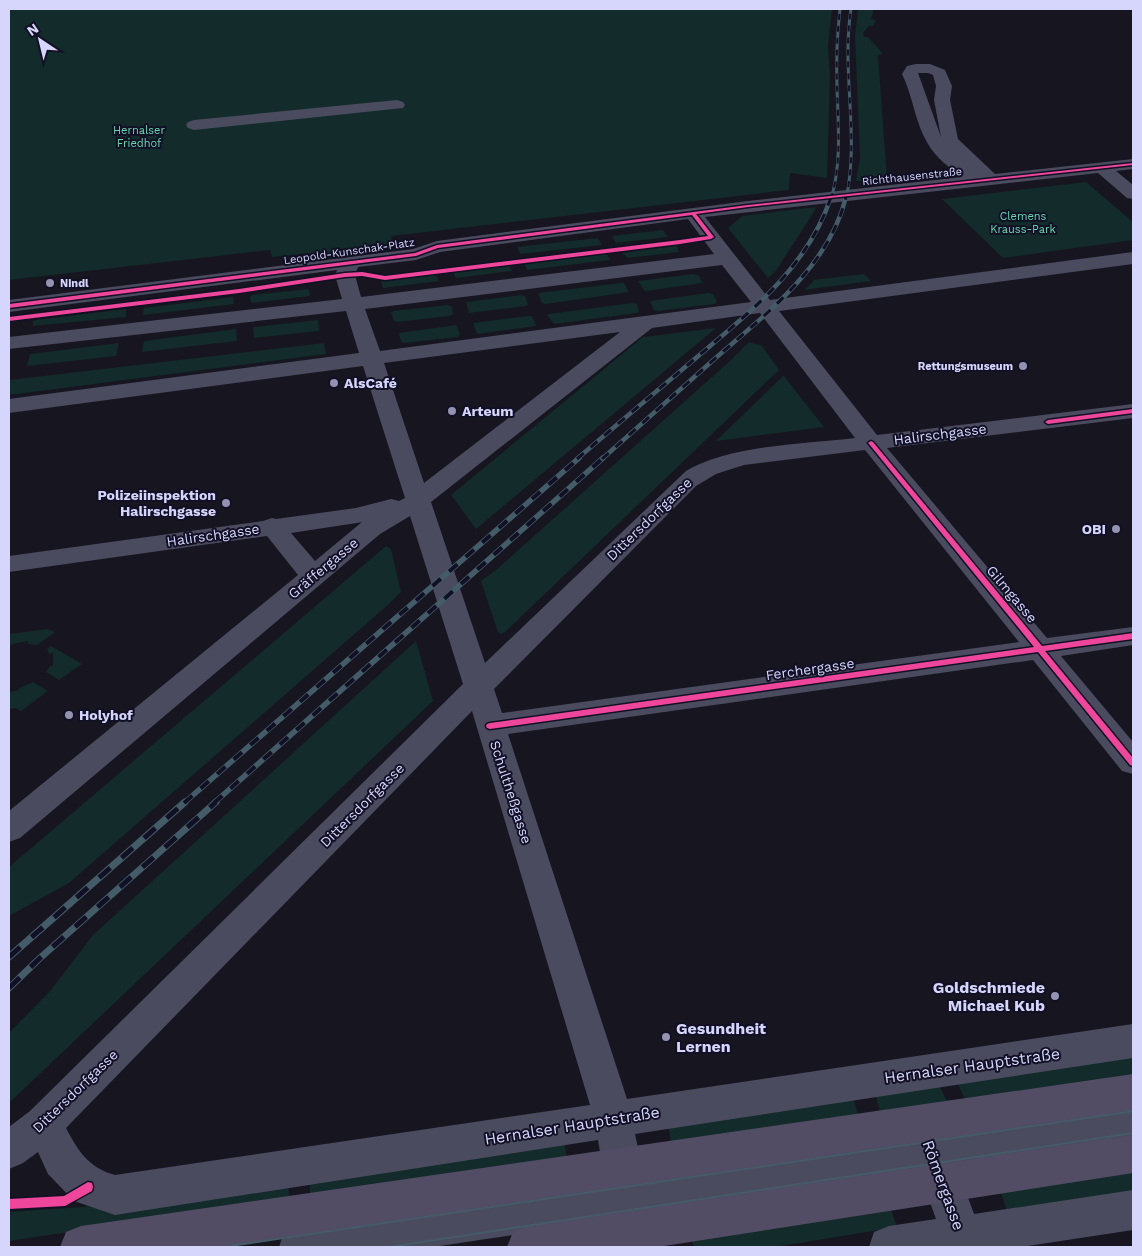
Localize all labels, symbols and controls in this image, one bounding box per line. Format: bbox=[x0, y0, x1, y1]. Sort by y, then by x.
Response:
north arrow bbox=[15, 15, 65, 65]
text: N bbox=[24, 20, 41, 39]
park label: Hernalser Friedhof bbox=[113, 124, 165, 150]
street label: Richthausenstraße bbox=[861, 165, 963, 188]
park label: Clemens Krauss-Park bbox=[990, 210, 1056, 236]
street label: Leopold-Kunschak-Platz bbox=[283, 236, 415, 267]
marker: Nindl bbox=[44, 277, 56, 289]
place label: Nindl bbox=[60, 277, 89, 290]
place label: Rettungsmuseum bbox=[918, 360, 1013, 373]
marker: Rettungsmuseum bbox=[1017, 360, 1029, 372]
place label: AlsCafé bbox=[344, 375, 397, 391]
marker: AlsCafé bbox=[328, 377, 340, 389]
place label: Arteum bbox=[462, 403, 513, 419]
marker: Arteum bbox=[446, 405, 458, 417]
street label: Halirschgasse bbox=[893, 420, 987, 448]
street label: Dittersdorfgasse bbox=[603, 474, 695, 564]
place label: Polizeiinspektion Halirschgasse bbox=[97, 487, 216, 519]
marker: Polizeiinspektion Halirschgasse bbox=[220, 497, 232, 509]
street label: Halirschgasse bbox=[166, 521, 260, 549]
place label: OBI bbox=[1082, 521, 1106, 537]
marker: OBI bbox=[1110, 523, 1122, 535]
street label: Gräffergasse bbox=[285, 534, 361, 602]
street label: Gilmgasse bbox=[983, 562, 1041, 626]
street label: Ferchergasse bbox=[765, 655, 855, 683]
place label: Holyhof bbox=[79, 707, 133, 723]
marker: Holyhof bbox=[63, 709, 75, 721]
street label: Schultheßgasse bbox=[487, 738, 535, 846]
street label: Dittersdorfgasse bbox=[317, 760, 407, 850]
place label: Goldschmiede Michael Kub bbox=[933, 978, 1045, 1015]
marker: Goldschmiede Michael Kub bbox=[1049, 990, 1061, 1002]
place label: Gesundheit Lernen bbox=[676, 1019, 766, 1056]
marker: Gesundheit Lernen bbox=[660, 1031, 672, 1043]
street label: Hernalser Hauptstraße bbox=[883, 1044, 1061, 1087]
street label: Dittersdorfgasse bbox=[29, 1046, 121, 1136]
street label: Hernalser Hauptstraße bbox=[483, 1102, 661, 1149]
street label: Römergasse bbox=[918, 1138, 969, 1233]

